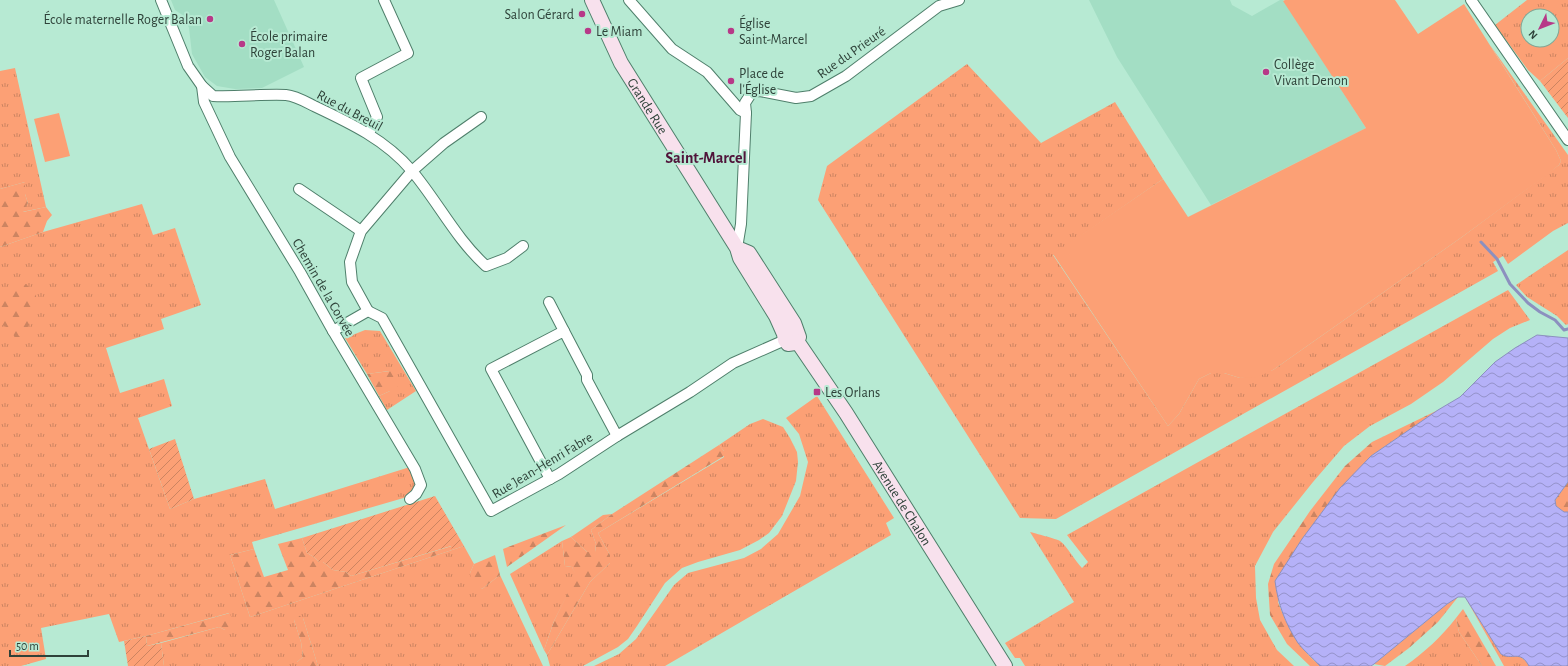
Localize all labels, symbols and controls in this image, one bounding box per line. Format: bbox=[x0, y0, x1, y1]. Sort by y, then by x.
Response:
place label: Salon Gérard bbox=[504, 8, 574, 22]
north arrow bbox=[1520, 8, 1560, 48]
marker: Salon Gérard bbox=[577, 9, 587, 19]
place label: École maternelle Roger Balan bbox=[44, 10, 202, 27]
marker: École maternelle Roger Balan bbox=[205, 14, 215, 24]
place label: Église Saint-Marcel bbox=[739, 14, 808, 47]
street label: Rue du Prieuré bbox=[815, 24, 888, 81]
place label: Le Miam bbox=[596, 25, 642, 39]
marker: Le Miam bbox=[583, 26, 593, 36]
marker: Église Saint-Marcel bbox=[726, 26, 736, 36]
place label: École primaire Roger Balan bbox=[250, 27, 328, 60]
text: N bbox=[1526, 28, 1540, 41]
marker: École primaire Roger Balan bbox=[237, 39, 247, 49]
place label: Collège Vivant Denon bbox=[1274, 58, 1348, 88]
place label: Place de l'Église bbox=[739, 67, 784, 97]
marker: Collège Vivant Denon bbox=[1261, 67, 1271, 77]
street label: Grande Rue bbox=[624, 76, 670, 137]
marker: Place de l'Église bbox=[726, 76, 736, 86]
street label: Rue du Breuil bbox=[314, 88, 385, 134]
district label: Saint-Marcel bbox=[665, 150, 747, 166]
street label: Chemin de la Corvée bbox=[289, 236, 357, 339]
place label: Les Orlans bbox=[825, 386, 880, 400]
marker: Les Orlans bbox=[812, 387, 822, 397]
street label: Rue Jean-Henri Fabre bbox=[490, 430, 595, 501]
street label: Avenue de Chalon bbox=[870, 458, 933, 548]
scale bar bbox=[10, 632, 88, 658]
text: 50 m bbox=[16, 640, 39, 652]

